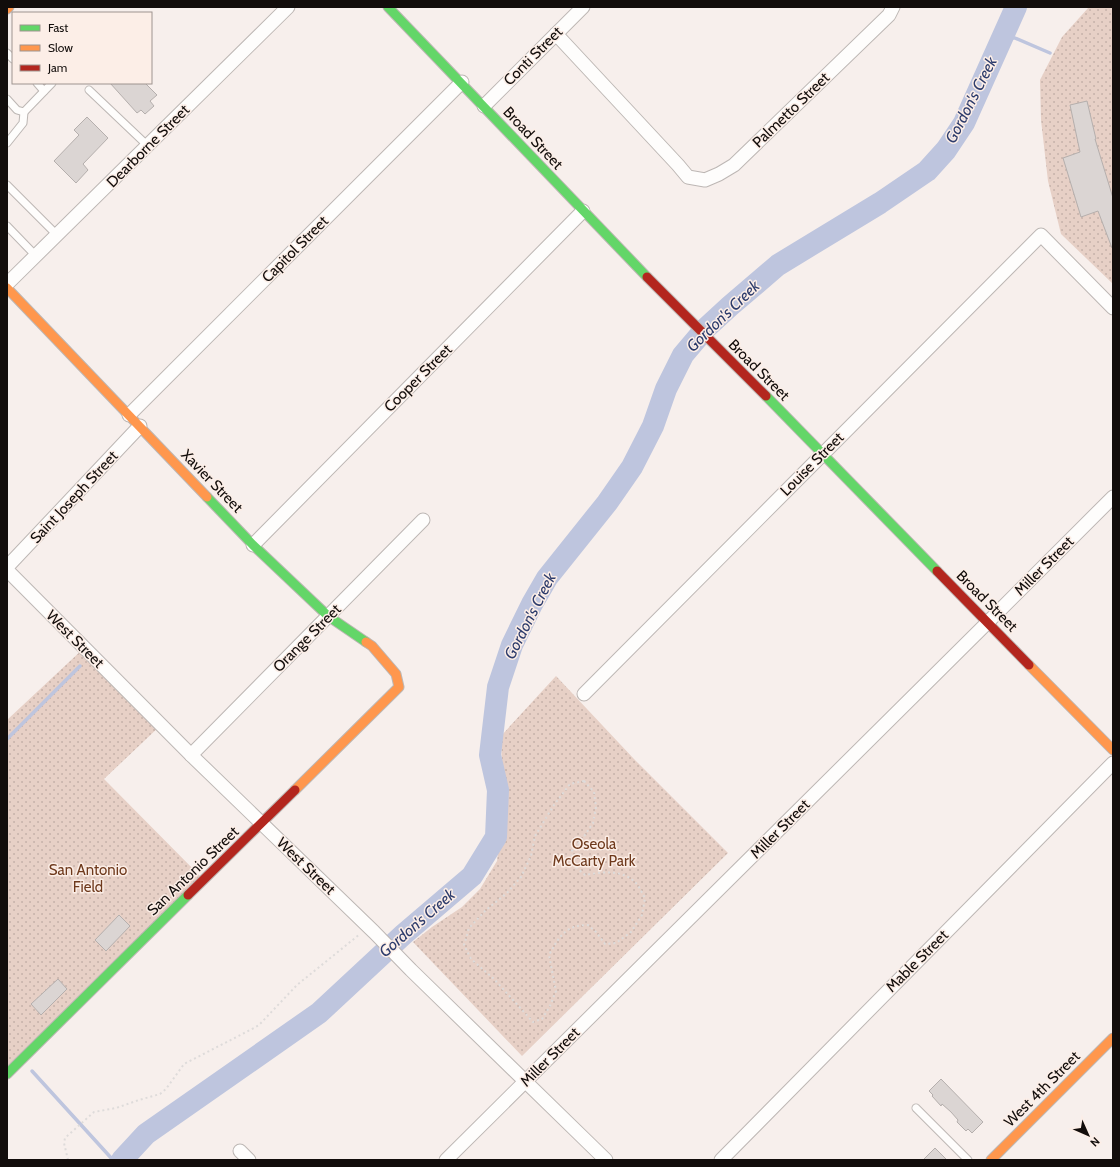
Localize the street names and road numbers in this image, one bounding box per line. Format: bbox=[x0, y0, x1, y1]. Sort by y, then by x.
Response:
street label: Conti Street bbox=[500, 23, 566, 89]
street label: Palmetto Street bbox=[749, 69, 833, 151]
street label: Dearborne Street bbox=[103, 101, 193, 191]
street label: Broad Street bbox=[499, 103, 567, 173]
street label: Capitol Street bbox=[258, 212, 332, 286]
street label: Broad Street bbox=[725, 336, 793, 404]
street label: Cooper Street bbox=[380, 340, 456, 416]
street label: Louise Street bbox=[776, 428, 848, 500]
street label: Xavier Street bbox=[177, 446, 247, 516]
street label: Saint Joseph Street bbox=[26, 447, 122, 547]
street label: Miller Street bbox=[1011, 533, 1077, 599]
street label: Broad Street bbox=[953, 567, 1021, 635]
street label: Orange Street bbox=[269, 600, 345, 676]
street label: West Street bbox=[42, 606, 108, 672]
street label: Miller Street bbox=[747, 796, 813, 862]
street label: San Antonio Street bbox=[144, 823, 242, 919]
street label: West Street bbox=[273, 834, 339, 898]
street label: Mable Street bbox=[882, 926, 952, 996]
street label: Miller Street bbox=[517, 1024, 583, 1090]
street label: West 4th Street bbox=[1000, 1047, 1084, 1131]

